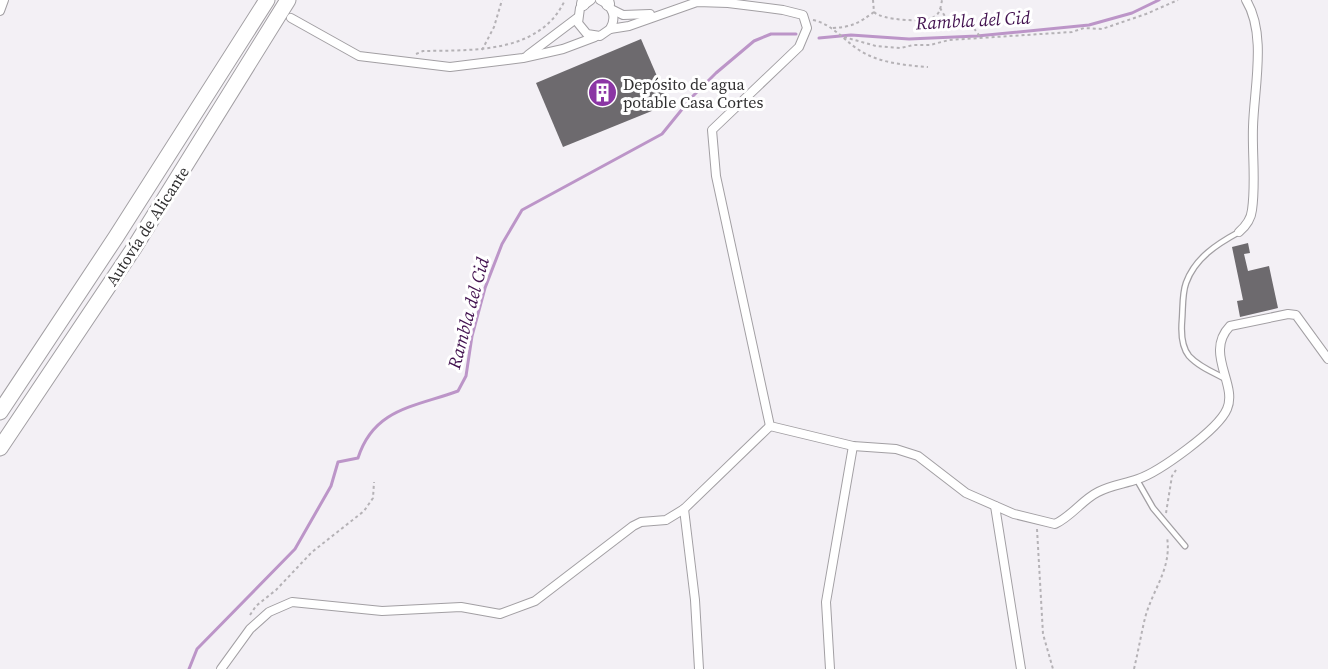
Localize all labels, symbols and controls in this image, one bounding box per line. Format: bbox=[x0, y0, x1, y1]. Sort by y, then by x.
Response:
water label: Rambla del Cid bbox=[914, 4, 1031, 36]
place label: Depósito de agua potable Casa Cortes bbox=[623, 73, 763, 113]
building icon: Depósito de agua potable Casa Cortes bbox=[586, 77, 618, 109]
street label: Autovía de Alicante bbox=[100, 162, 194, 290]
water label: Rambla del Cid bbox=[441, 254, 495, 373]

